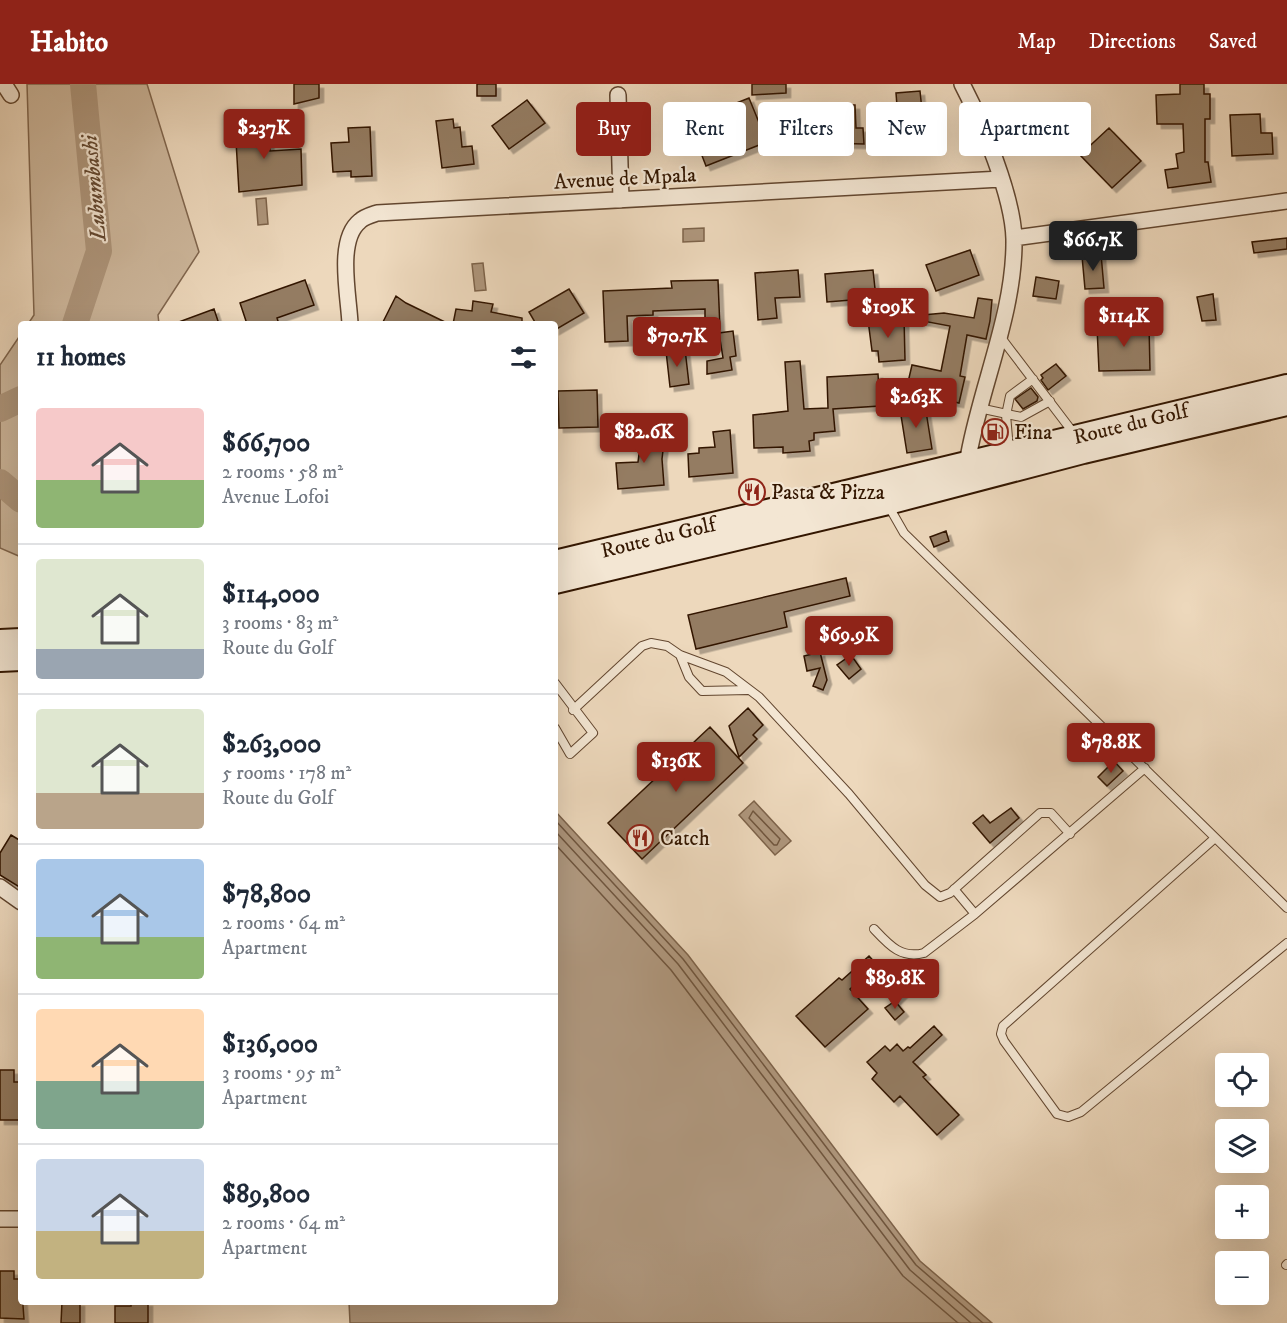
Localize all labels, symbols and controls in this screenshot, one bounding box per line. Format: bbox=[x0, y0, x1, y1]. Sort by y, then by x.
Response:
text: Habito bbox=[30, 25, 108, 60]
text: Map bbox=[1017, 29, 1056, 55]
text: Directions bbox=[1089, 29, 1176, 55]
text: Saved bbox=[1209, 29, 1257, 55]
chip: Buy bbox=[576, 102, 651, 156]
chip: Rent bbox=[663, 102, 746, 156]
chip: Filters bbox=[758, 102, 854, 156]
chip: New bbox=[866, 102, 947, 156]
chip: Apartment bbox=[959, 102, 1091, 156]
pin: $237K bbox=[222, 109, 306, 160]
text: $237K bbox=[238, 116, 290, 141]
water label: Lubumbashi bbox=[76, 133, 113, 244]
street label: Avenue de Mpala bbox=[553, 162, 697, 196]
pin: $66.7K bbox=[1044, 221, 1142, 272]
text: $66.7K bbox=[1063, 228, 1123, 253]
pin: $109K bbox=[846, 288, 930, 339]
text: $109K bbox=[862, 295, 914, 320]
pin: $114K bbox=[1082, 297, 1166, 348]
text: $114K bbox=[1098, 304, 1150, 329]
pin: $70.7K bbox=[628, 317, 726, 368]
text: $70.7K bbox=[647, 324, 707, 349]
text: 11 homes bbox=[36, 341, 126, 374]
icon: filters bbox=[507, 341, 540, 374]
pin: $263K bbox=[874, 378, 958, 429]
text: $263K bbox=[890, 385, 942, 410]
street label: Route du Golf bbox=[1071, 397, 1194, 451]
pin: $82.6K bbox=[595, 413, 693, 464]
fuel station icon: Fina bbox=[980, 417, 1010, 447]
text: $82.6K bbox=[614, 420, 674, 445]
place label: Fina bbox=[1014, 420, 1052, 446]
text: $66,700 bbox=[222, 427, 310, 460]
icon: home bbox=[84, 432, 156, 504]
text: 2 rooms · 58 m² bbox=[222, 460, 343, 485]
restaurant icon: Pasta & Pizza bbox=[737, 477, 767, 507]
place label: Pasta & Pizza bbox=[771, 480, 885, 506]
text: Avenue Lofoi bbox=[222, 485, 329, 510]
street label: Route du Golf bbox=[598, 511, 722, 565]
text: $114,000 bbox=[222, 578, 320, 611]
icon: home bbox=[84, 583, 156, 655]
text: 3 rooms · 83 m² bbox=[222, 611, 338, 636]
pin: $69.9K bbox=[800, 616, 898, 667]
text: $69.9K bbox=[819, 623, 879, 648]
text: Route du Golf bbox=[222, 636, 334, 661]
pin: $78.8K bbox=[1062, 723, 1160, 774]
text: $263,000 bbox=[222, 728, 321, 761]
text: $78.8K bbox=[1081, 730, 1141, 755]
icon: home bbox=[84, 733, 156, 805]
pin: $136K bbox=[634, 742, 718, 793]
text: $136K bbox=[651, 749, 701, 774]
text: 5 rooms · 178 m² bbox=[222, 761, 351, 786]
text: Route du Golf bbox=[222, 786, 334, 811]
restaurant icon: Catch bbox=[625, 823, 655, 853]
place label: Catch bbox=[660, 826, 710, 852]
text: $78,800 bbox=[222, 878, 311, 911]
icon: home bbox=[84, 883, 156, 955]
text: 2 rooms · 64 m² bbox=[222, 911, 345, 936]
text: Apartment bbox=[222, 936, 307, 961]
pin: $89.8K bbox=[846, 959, 944, 1010]
text: $89.8K bbox=[865, 966, 925, 991]
text: $136,000 bbox=[222, 1028, 318, 1061]
icon: home bbox=[84, 1033, 156, 1105]
map controls bbox=[1215, 1053, 1269, 1305]
button: locate bbox=[1215, 1053, 1269, 1107]
text: 3 rooms · 95 m² bbox=[222, 1061, 341, 1086]
text: Apartment bbox=[222, 1086, 307, 1111]
button: layers bbox=[1215, 1119, 1269, 1173]
text: $89,800 bbox=[222, 1178, 310, 1211]
icon: home bbox=[84, 1183, 156, 1255]
button: + bbox=[1215, 1185, 1269, 1239]
text: 2 rooms · 64 m² bbox=[222, 1211, 345, 1236]
text: Apartment bbox=[222, 1236, 307, 1261]
button: − bbox=[1215, 1251, 1269, 1305]

